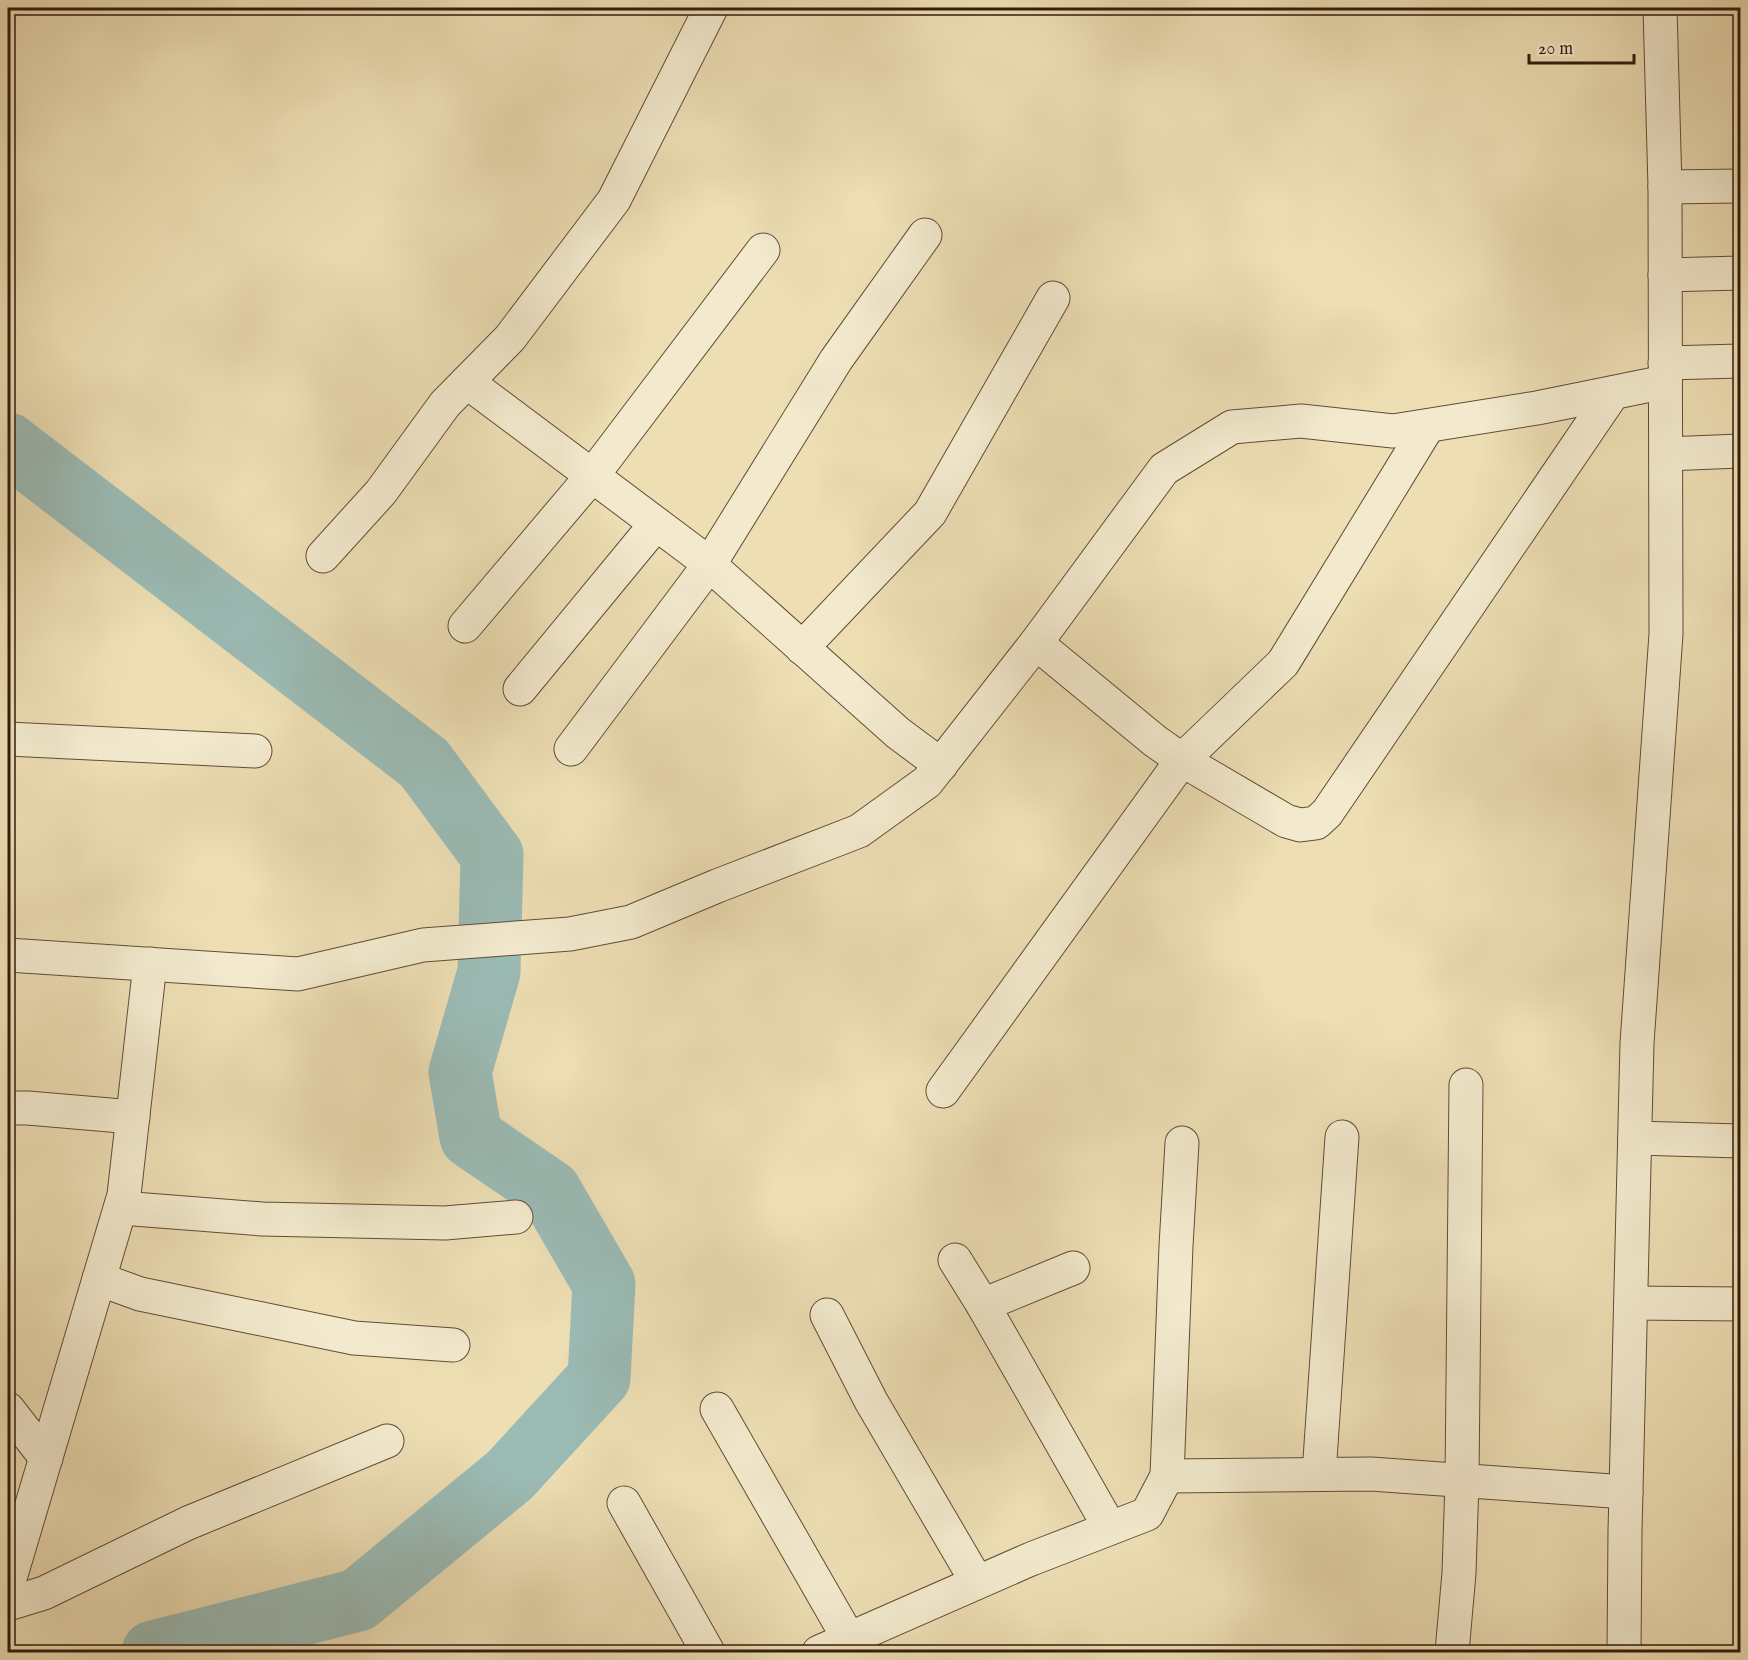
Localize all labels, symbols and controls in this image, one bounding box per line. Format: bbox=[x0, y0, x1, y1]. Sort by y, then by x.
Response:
scale bar bbox=[1529, 27, 1634, 65]
text: 20 m bbox=[1538, 38, 1573, 61]

